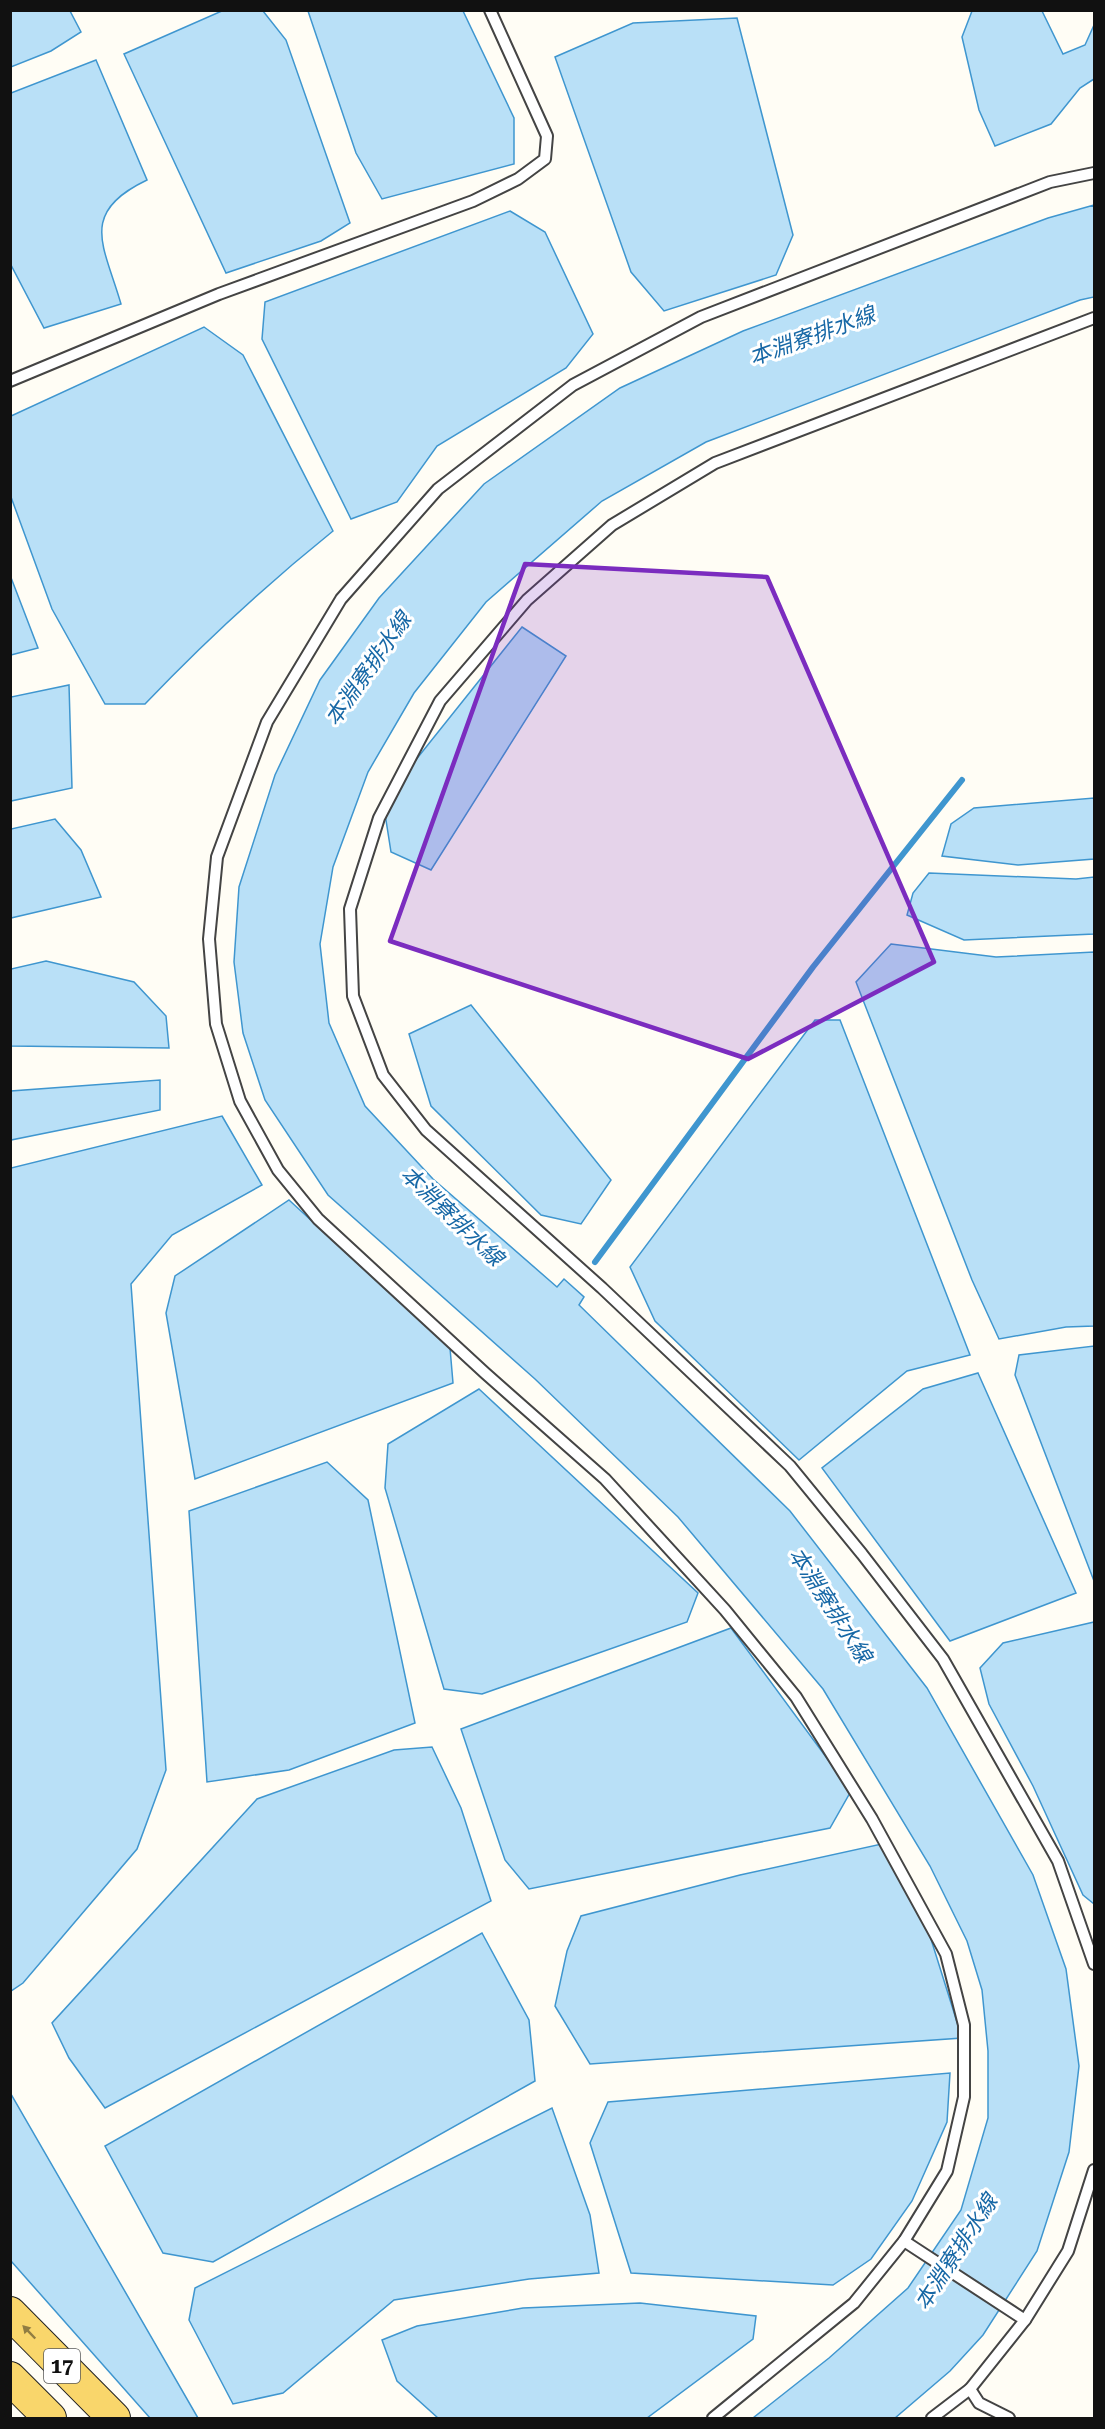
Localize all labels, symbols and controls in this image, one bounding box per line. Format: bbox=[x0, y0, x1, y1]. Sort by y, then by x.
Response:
water label: 本淵寮排水線 bbox=[746, 301, 881, 370]
water label: 本淵寮排水線 bbox=[320, 605, 418, 730]
water label: 本淵寮排水線 bbox=[396, 1161, 510, 1273]
water label: 本淵寮排水線 bbox=[784, 1543, 878, 1670]
water label: 本淵寮排水線 bbox=[910, 2187, 1004, 2314]
one-way arrow bbox=[22, 2325, 36, 2339]
road number: 17 bbox=[44, 2349, 80, 2383]

